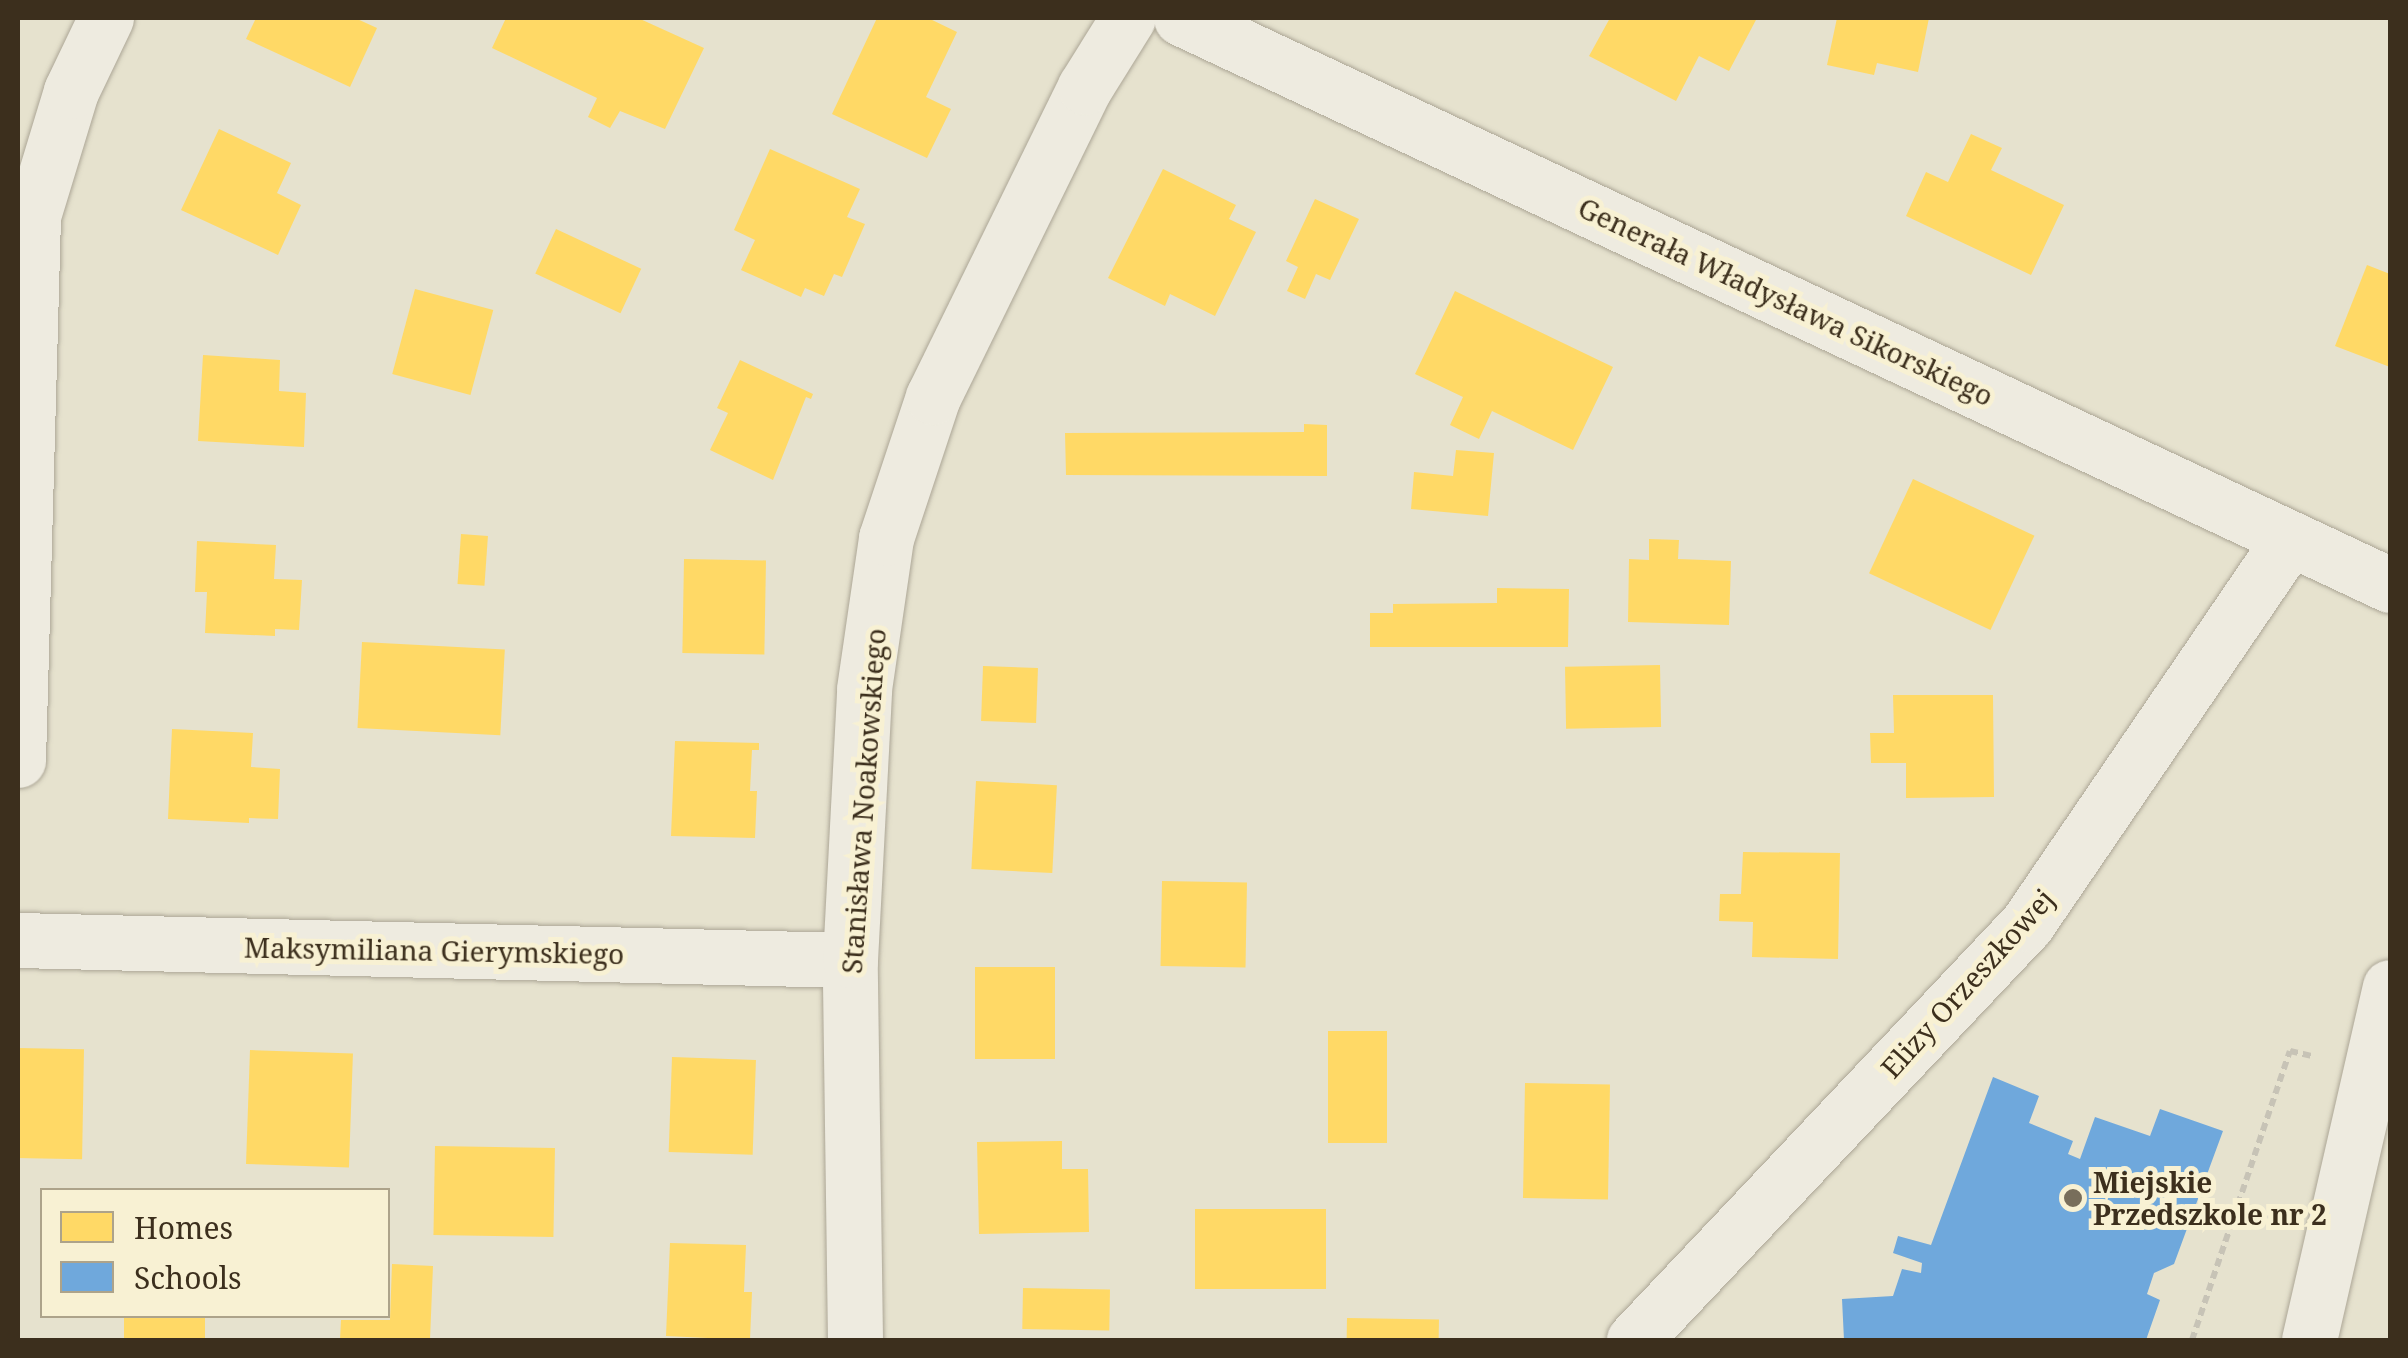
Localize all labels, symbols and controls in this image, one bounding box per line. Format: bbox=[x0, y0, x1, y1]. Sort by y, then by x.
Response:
street label: Generała Władysława Sikorskiego bbox=[1573, 190, 1999, 412]
street label: Stanisława Noakowskiego bbox=[834, 627, 892, 975]
street label: Elizy Orzeszkowej bbox=[1873, 882, 2061, 1084]
street label: Maksymiliana Gierymskiego bbox=[244, 930, 624, 970]
place label: Miejskie Przedszkole nr 2 bbox=[2093, 1165, 2327, 1231]
marker: Miejskie Przedszkole nr 2 bbox=[2062, 1187, 2084, 1209]
legend bbox=[40, 1188, 390, 1318]
text: Homes bbox=[134, 1207, 233, 1248]
text: Schools bbox=[134, 1257, 242, 1298]

